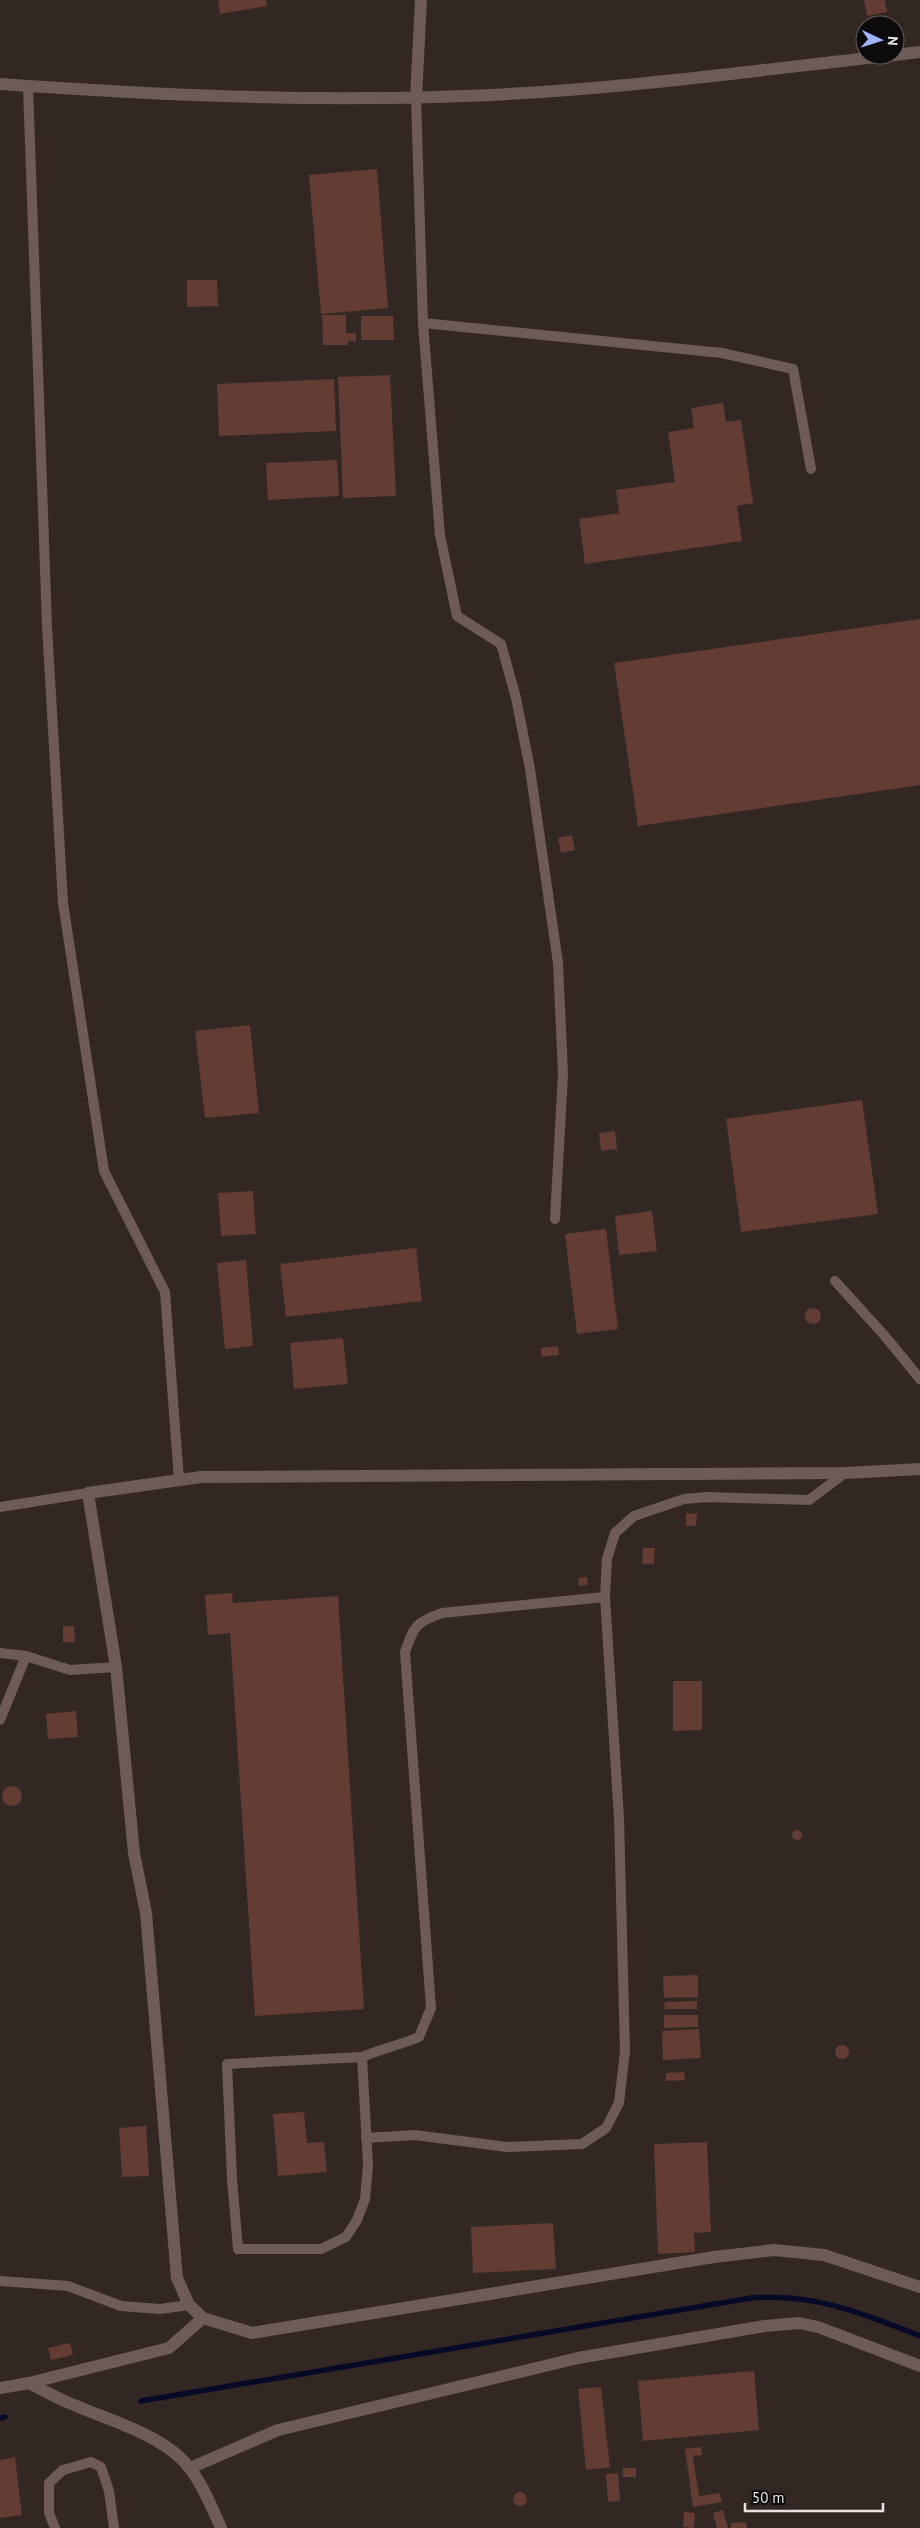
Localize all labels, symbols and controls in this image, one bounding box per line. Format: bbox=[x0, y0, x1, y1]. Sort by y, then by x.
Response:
north arrow bbox=[855, 15, 905, 65]
text: N bbox=[884, 36, 902, 46]
scale bar bbox=[745, 2480, 882, 2512]
text: 50 m bbox=[752, 2488, 785, 2507]

